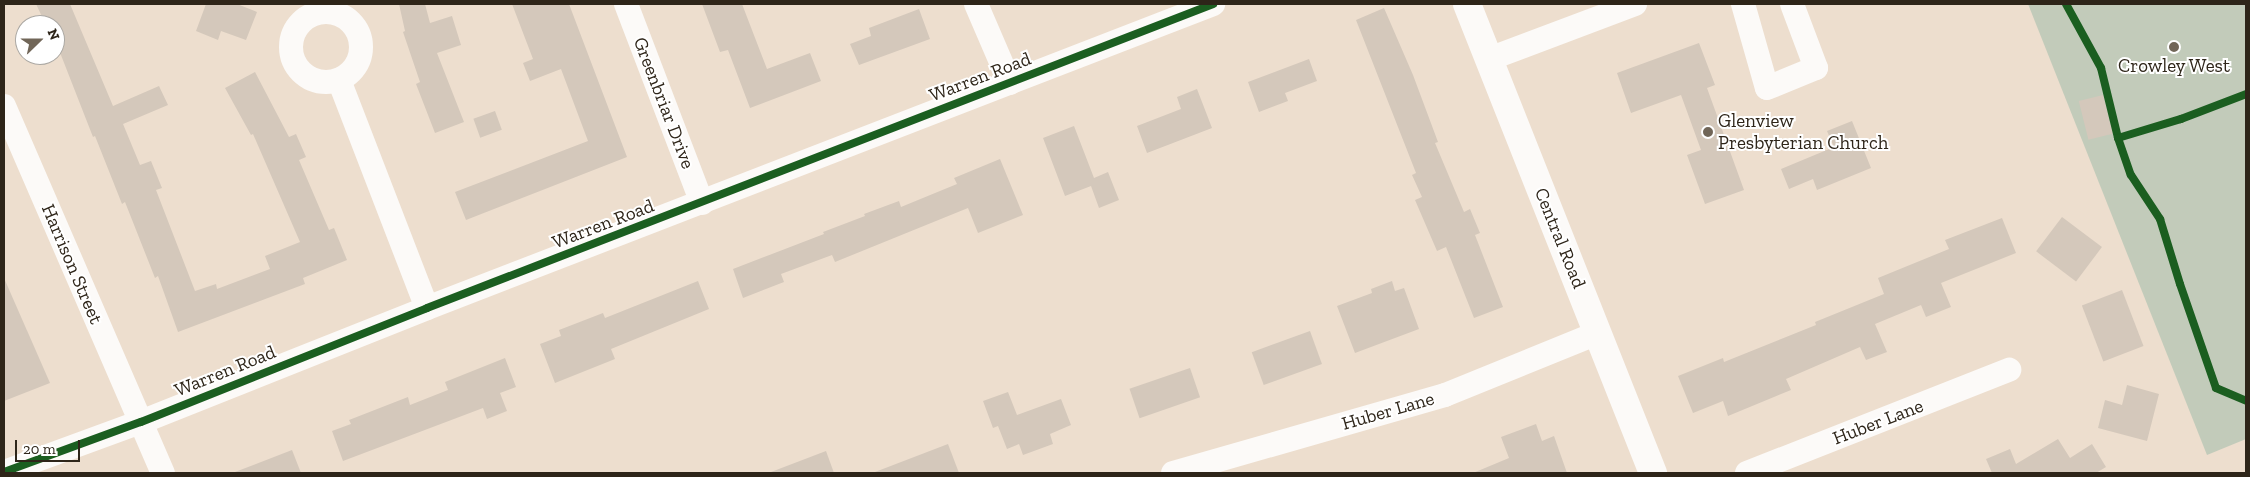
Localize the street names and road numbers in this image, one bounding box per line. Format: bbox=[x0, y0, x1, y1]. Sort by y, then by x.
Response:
street label: Greenbriar Drive bbox=[628, 34, 700, 172]
street label: Warren Road bbox=[926, 47, 1034, 107]
street label: Central Road bbox=[1529, 184, 1591, 292]
street label: Warren Road bbox=[549, 194, 657, 254]
street label: Harrison Street bbox=[37, 201, 107, 327]
street label: Warren Road bbox=[171, 340, 279, 402]
street label: Huber Lane bbox=[1339, 387, 1437, 435]
street label: Huber Lane bbox=[1829, 394, 1927, 450]

